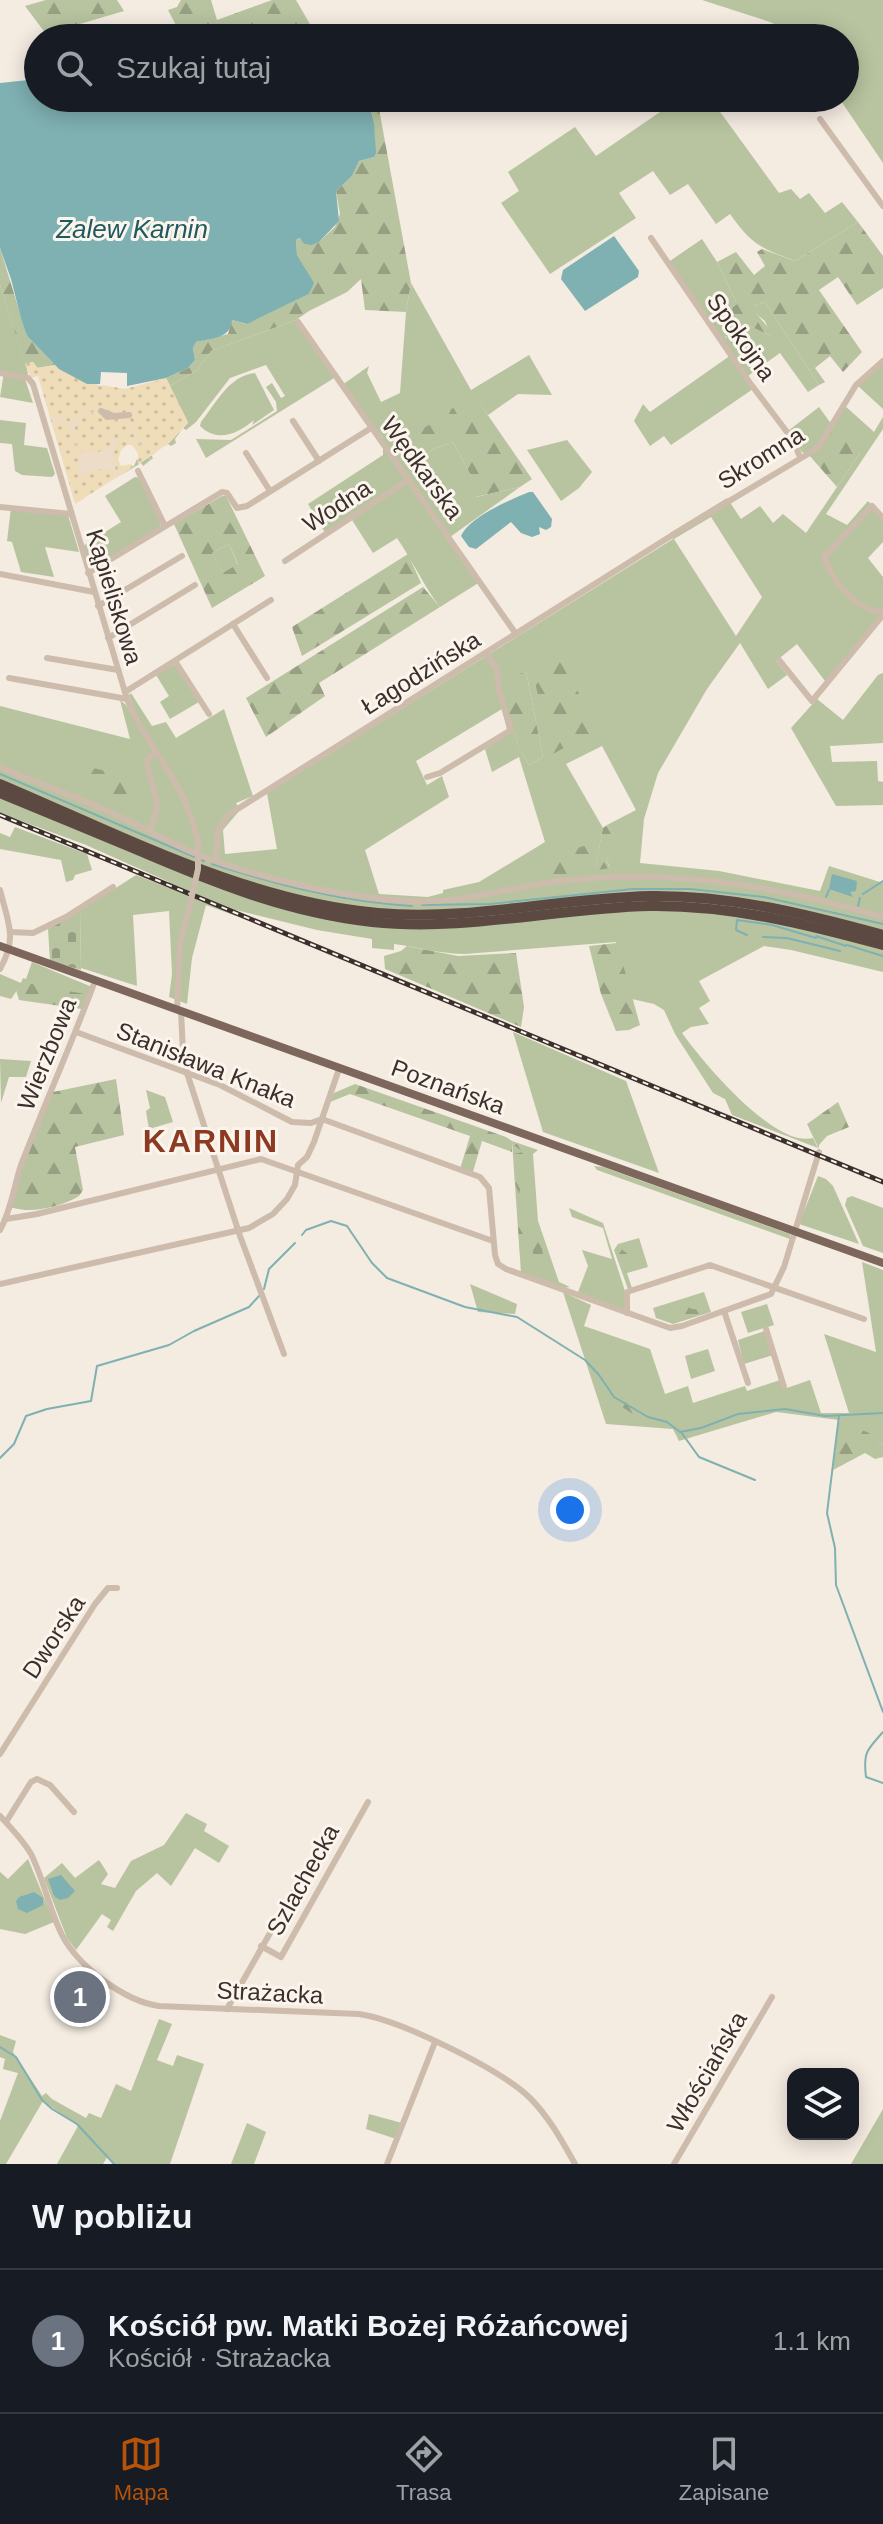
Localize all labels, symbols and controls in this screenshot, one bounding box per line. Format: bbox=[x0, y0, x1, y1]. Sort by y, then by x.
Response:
search box bbox=[24, 24, 859, 112]
icon: search bbox=[52, 46, 96, 90]
text: Szukaj tutaj bbox=[116, 51, 271, 84]
water label: Zalew Karnin bbox=[55, 214, 208, 244]
street label: Spokojna bbox=[702, 288, 782, 386]
street label: Wędkarska bbox=[376, 411, 469, 525]
street label: Skromna bbox=[713, 420, 809, 494]
street label: Wodna bbox=[298, 473, 376, 537]
street label: Kąpieliskowa bbox=[81, 526, 148, 668]
street label: Łagodzińska bbox=[356, 625, 486, 720]
street label: Wierzbowa bbox=[12, 993, 82, 1114]
street label: Stanisława Knaka bbox=[113, 1016, 300, 1113]
street label: Poznańska bbox=[388, 1054, 509, 1120]
district label: KARNIN bbox=[143, 1123, 279, 1159]
your location bbox=[550, 1490, 590, 1530]
street label: Dworska bbox=[17, 1590, 91, 1683]
street label: Szlachecka bbox=[261, 1819, 344, 1940]
pin: 1 bbox=[54, 1967, 106, 2027]
street label: Strażacka bbox=[216, 1976, 325, 2009]
street label: Włościańska bbox=[661, 2006, 752, 2137]
map controls bbox=[787, 2068, 859, 2140]
button: layers bbox=[787, 2068, 859, 2140]
text: W pobliżu bbox=[32, 2197, 193, 2235]
text: Kościół pw. Matki Bożej Różańcowej bbox=[108, 2309, 629, 2342]
text: 1 bbox=[51, 2326, 65, 2356]
text: 1.1 km bbox=[773, 2326, 851, 2356]
text: Kościół · Strażacka bbox=[108, 2343, 331, 2373]
tab: Mapa bbox=[114, 2432, 169, 2506]
tab: Trasa bbox=[396, 2432, 451, 2506]
tab: Zapisane bbox=[679, 2432, 769, 2506]

